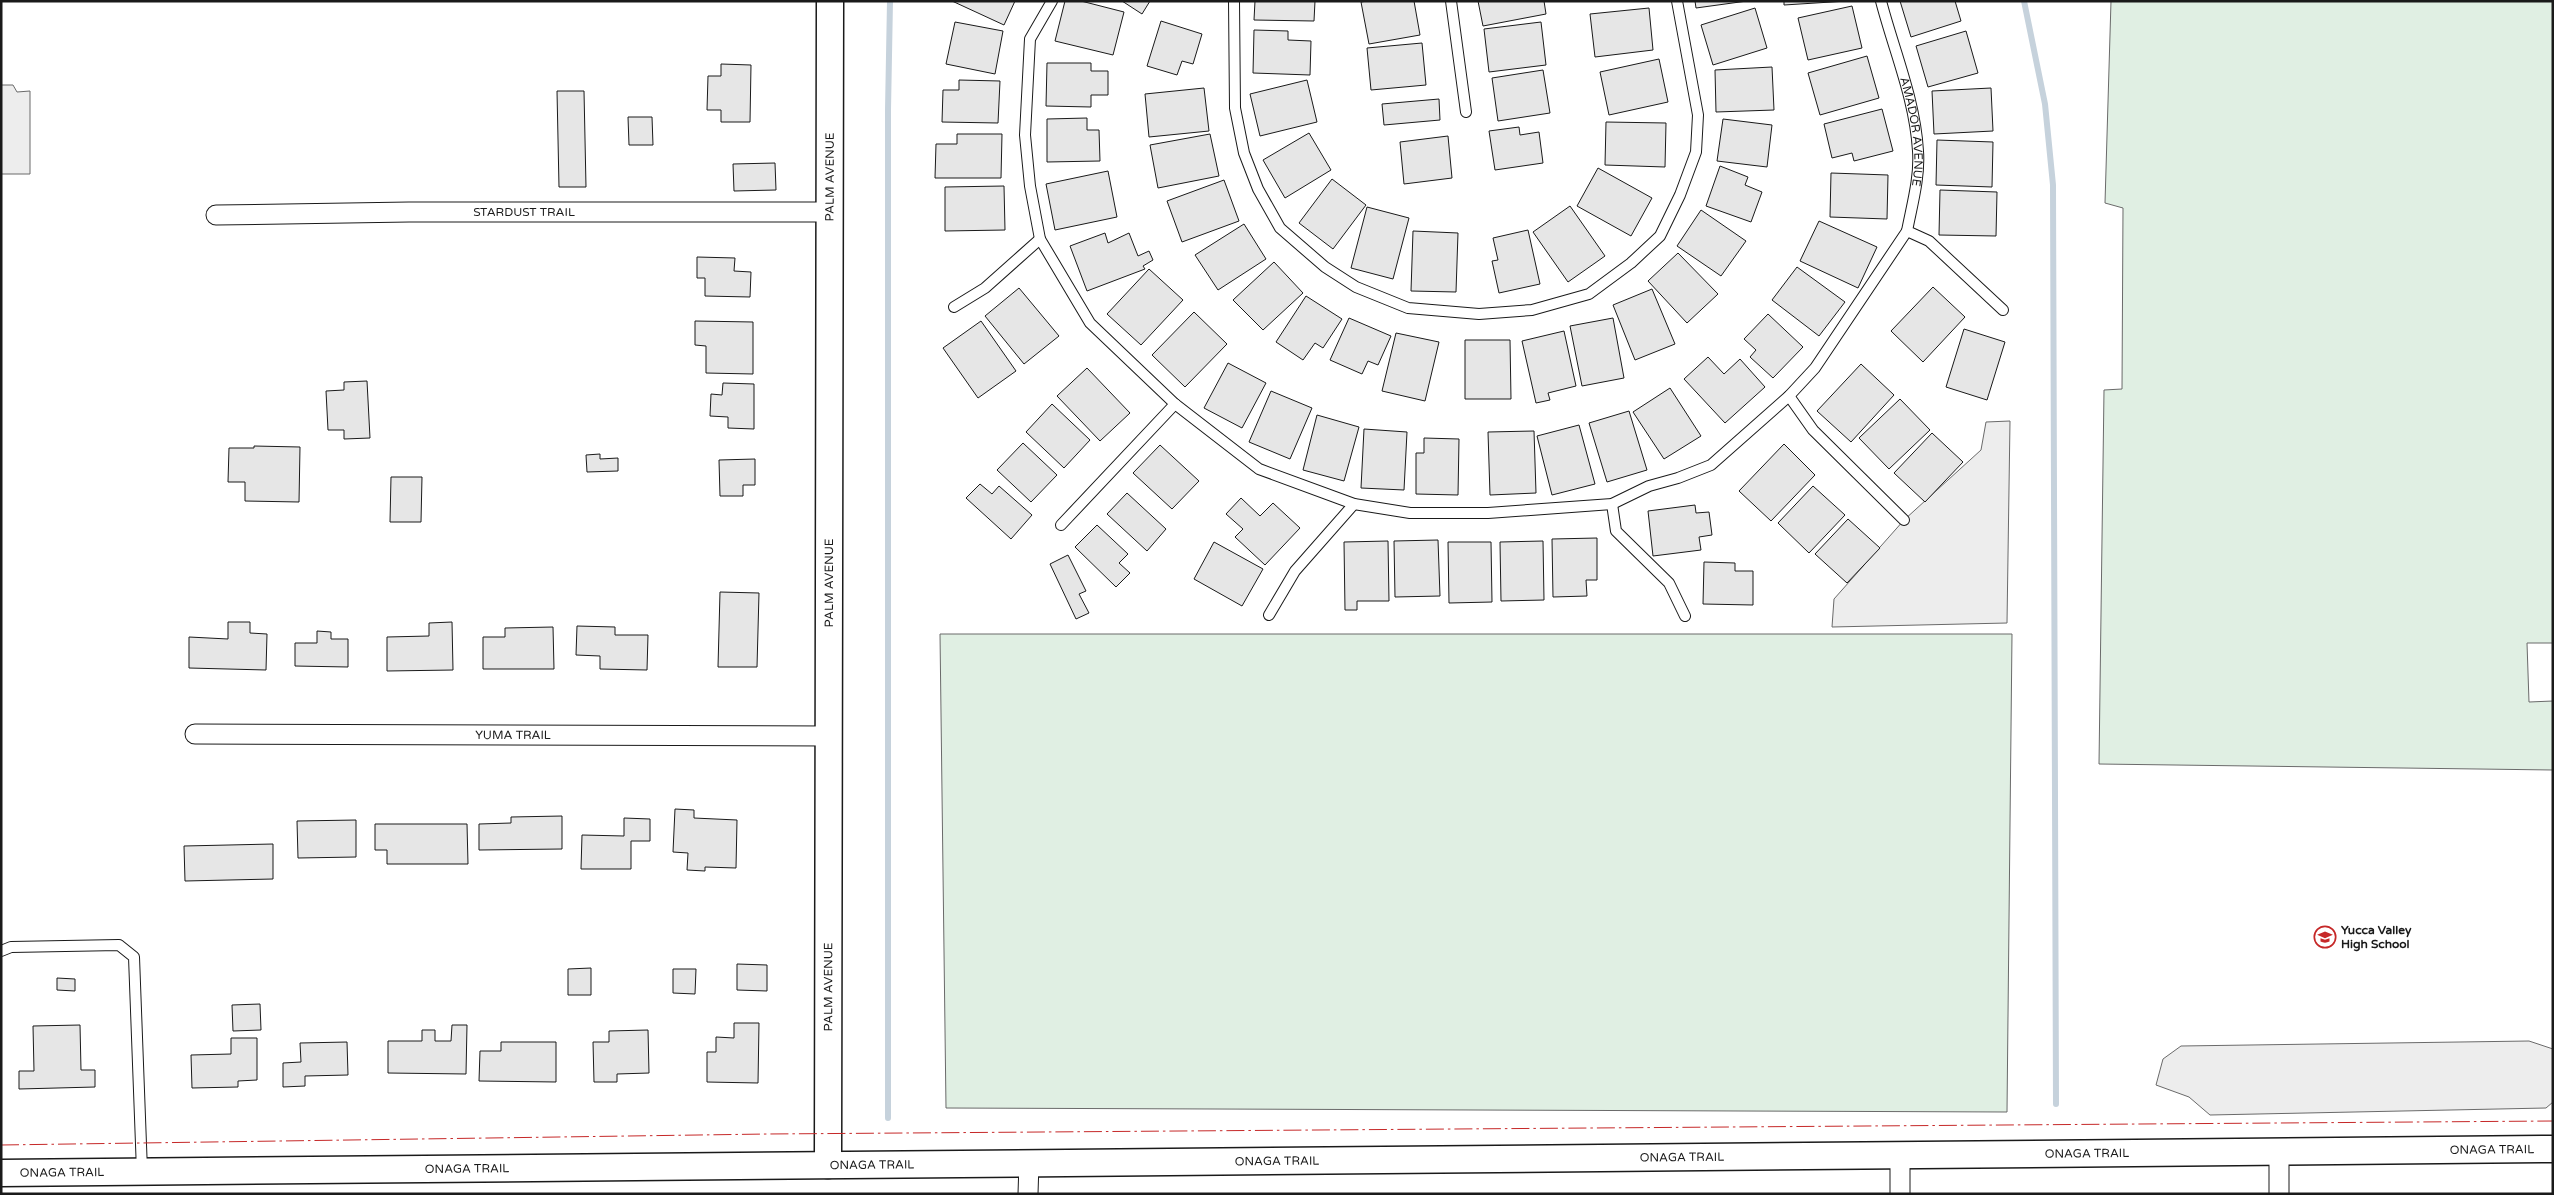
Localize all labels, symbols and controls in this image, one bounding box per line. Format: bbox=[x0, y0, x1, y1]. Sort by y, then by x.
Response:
street label: AMADOR AVENUE bbox=[1897, 75, 1925, 188]
street label: PALM AVENUE bbox=[823, 132, 837, 221]
street label: STARDUST TRAIL bbox=[473, 205, 575, 219]
street label: PALM AVENUE bbox=[822, 538, 836, 627]
street label: YUMA TRAIL bbox=[475, 728, 551, 742]
place label: Yucca Valley High School bbox=[2341, 923, 2412, 952]
school or university icon: Yucca Valley High School bbox=[2313, 925, 2337, 949]
street label: PALM AVENUE bbox=[821, 942, 835, 1031]
street label: ONAGA TRAIL bbox=[2450, 1142, 2534, 1157]
street label: ONAGA TRAIL bbox=[2045, 1146, 2129, 1161]
street label: ONAGA TRAIL bbox=[1640, 1150, 1724, 1165]
street label: ONAGA TRAIL bbox=[1235, 1154, 1319, 1168]
street label: ONAGA TRAIL bbox=[830, 1157, 914, 1172]
street label: ONAGA TRAIL bbox=[425, 1161, 509, 1176]
street label: ONAGA TRAIL bbox=[20, 1165, 104, 1180]

